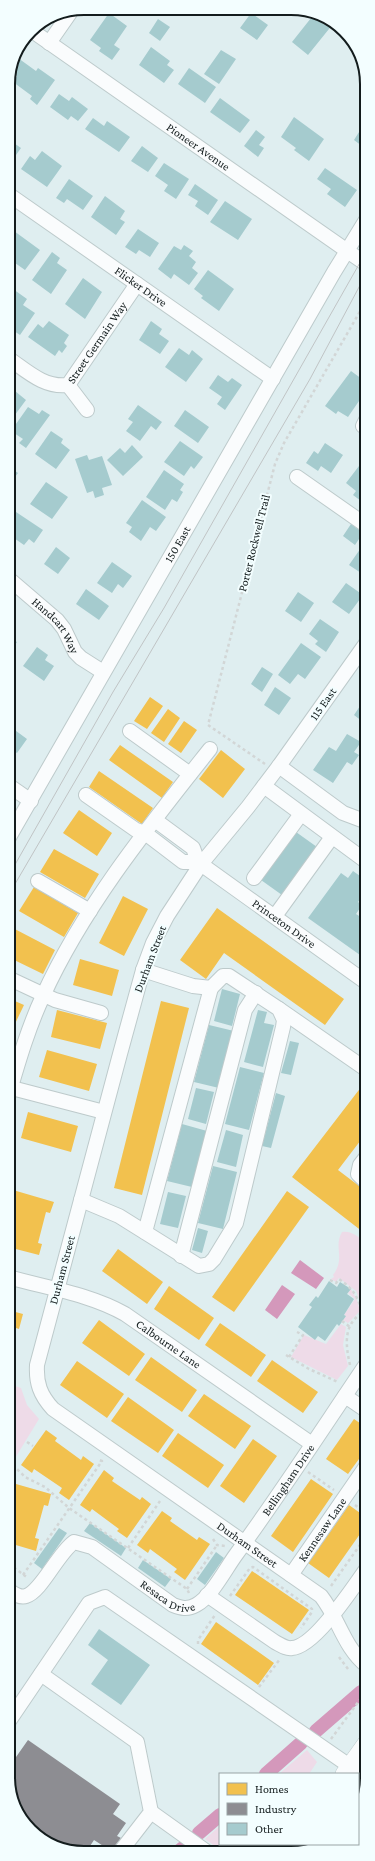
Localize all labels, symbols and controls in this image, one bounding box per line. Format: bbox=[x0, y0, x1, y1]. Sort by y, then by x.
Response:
street label: Pioneer Avenue bbox=[164, 120, 233, 174]
street label: Flicker Drive bbox=[112, 264, 170, 310]
street label: Street Germain Way bbox=[64, 298, 130, 386]
street label: Porter Rockwell Trail bbox=[235, 493, 273, 593]
street label: 150 East bbox=[162, 523, 194, 565]
street label: Handcart Way bbox=[29, 595, 82, 656]
street label: 115 East bbox=[307, 684, 340, 723]
street label: Princeton Drive bbox=[249, 896, 318, 951]
street label: Durham Street bbox=[131, 923, 170, 994]
street label: Durham Street bbox=[46, 1233, 78, 1306]
street label: Calbourne Lane bbox=[133, 1317, 204, 1372]
street label: Bellingham Drive bbox=[259, 1441, 318, 1518]
street label: Kennesaw Lane bbox=[295, 1495, 349, 1565]
street label: Durham Street bbox=[214, 1519, 281, 1571]
street label: Resaca Drive bbox=[138, 1577, 197, 1615]
legend bbox=[219, 1773, 359, 1845]
text: Homes bbox=[255, 1782, 289, 1796]
text: Industry bbox=[255, 1802, 297, 1816]
text: Other bbox=[255, 1822, 284, 1836]

